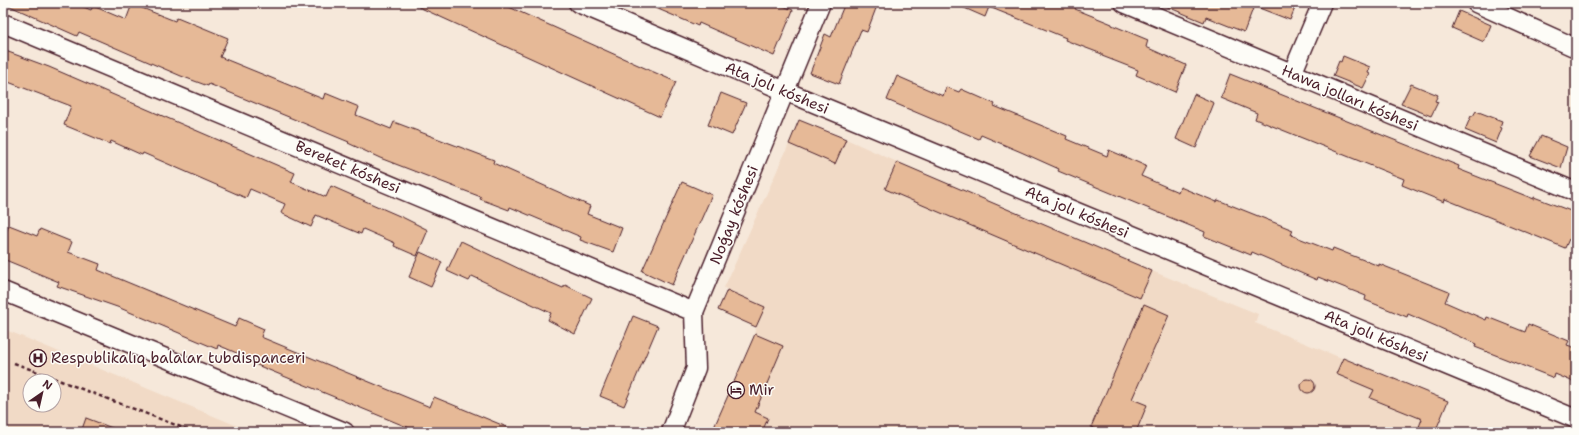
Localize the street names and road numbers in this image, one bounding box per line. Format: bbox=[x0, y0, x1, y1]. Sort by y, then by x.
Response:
street label: Ata jolı kóshesi bbox=[722, 57, 832, 119]
street label: Hawa jolları kóshesi bbox=[1279, 60, 1421, 136]
street label: Bereket kóshesi bbox=[292, 136, 404, 198]
street label: Noǵay kóshesi bbox=[705, 163, 763, 267]
street label: Ata jolı kóshesi bbox=[1022, 181, 1132, 243]
street label: Ata jolı kóshesi bbox=[1321, 305, 1431, 367]

